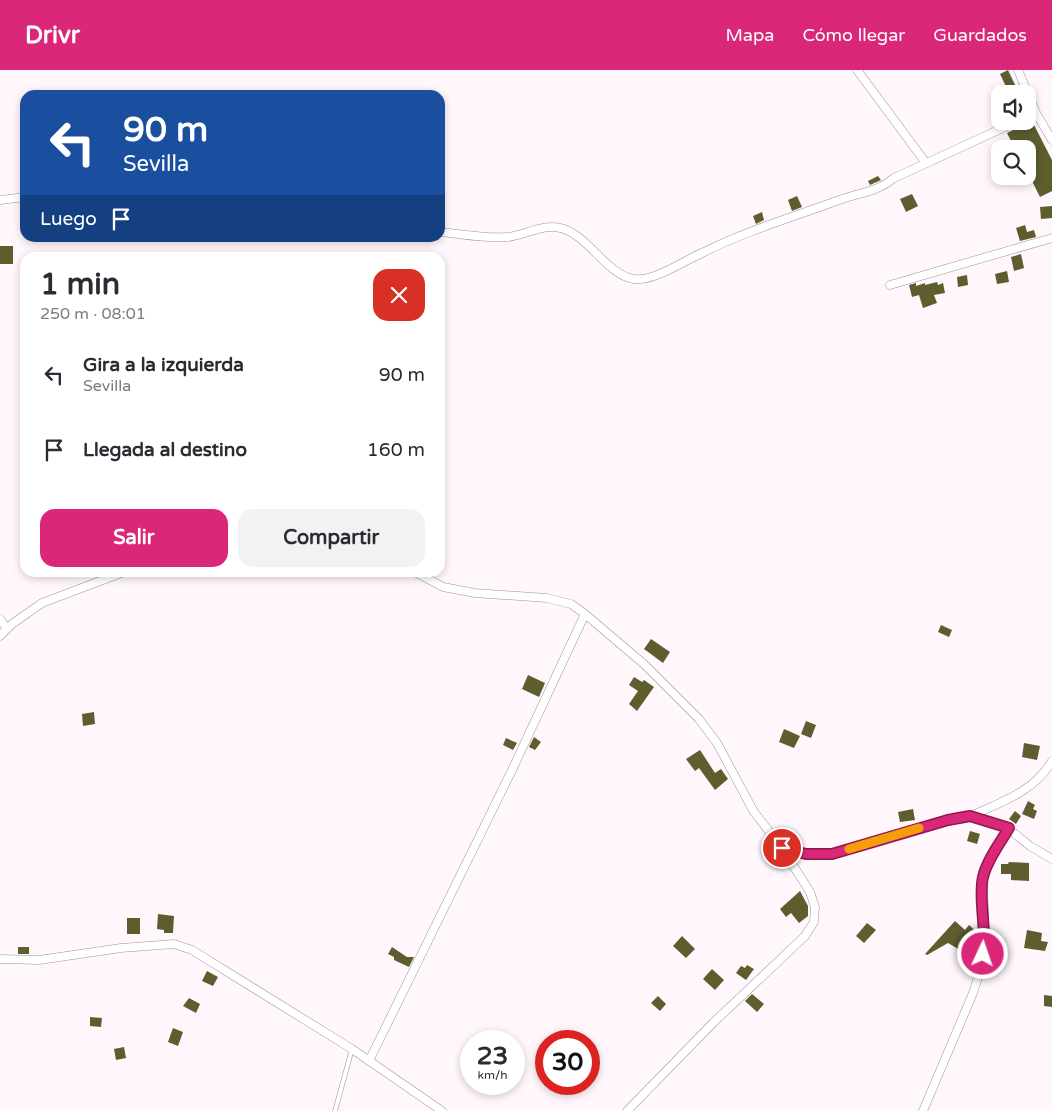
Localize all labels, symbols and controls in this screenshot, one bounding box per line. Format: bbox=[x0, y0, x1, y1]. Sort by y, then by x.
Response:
text: Drivr bbox=[25, 21, 80, 50]
text: Mapa bbox=[725, 24, 774, 46]
text: Cómo llegar bbox=[802, 24, 905, 46]
text: Guardados bbox=[933, 24, 1027, 46]
map controls bbox=[991, 85, 1036, 185]
button: sound bbox=[991, 85, 1036, 130]
text: 90 m bbox=[123, 109, 208, 151]
icon: left bbox=[40, 110, 105, 175]
button: search bbox=[991, 140, 1036, 185]
text: Sevilla bbox=[123, 151, 189, 177]
icon: arrive bbox=[107, 205, 135, 233]
text: Luego bbox=[40, 208, 97, 230]
text: 1 min bbox=[40, 266, 120, 303]
button: close bbox=[373, 269, 425, 321]
text: 250 m · 08:01 bbox=[40, 304, 146, 324]
text: Gira a la izquierda bbox=[83, 354, 244, 376]
icon: left bbox=[40, 361, 68, 389]
text: 90 m bbox=[379, 364, 425, 386]
text: Sevilla bbox=[83, 376, 131, 396]
icon: arrive bbox=[40, 436, 68, 464]
text: Llegada al destino bbox=[83, 439, 247, 461]
text: 160 m bbox=[367, 439, 425, 461]
button: Salir bbox=[40, 509, 228, 567]
button: Compartir bbox=[238, 509, 425, 567]
pin bbox=[761, 827, 803, 869]
icon: arrive bbox=[768, 834, 796, 862]
position arrow bbox=[956, 927, 1008, 979]
speed limit sign: 30 bbox=[535, 1030, 600, 1095]
text: 23 bbox=[477, 1041, 508, 1071]
text: km/h bbox=[477, 1068, 508, 1082]

